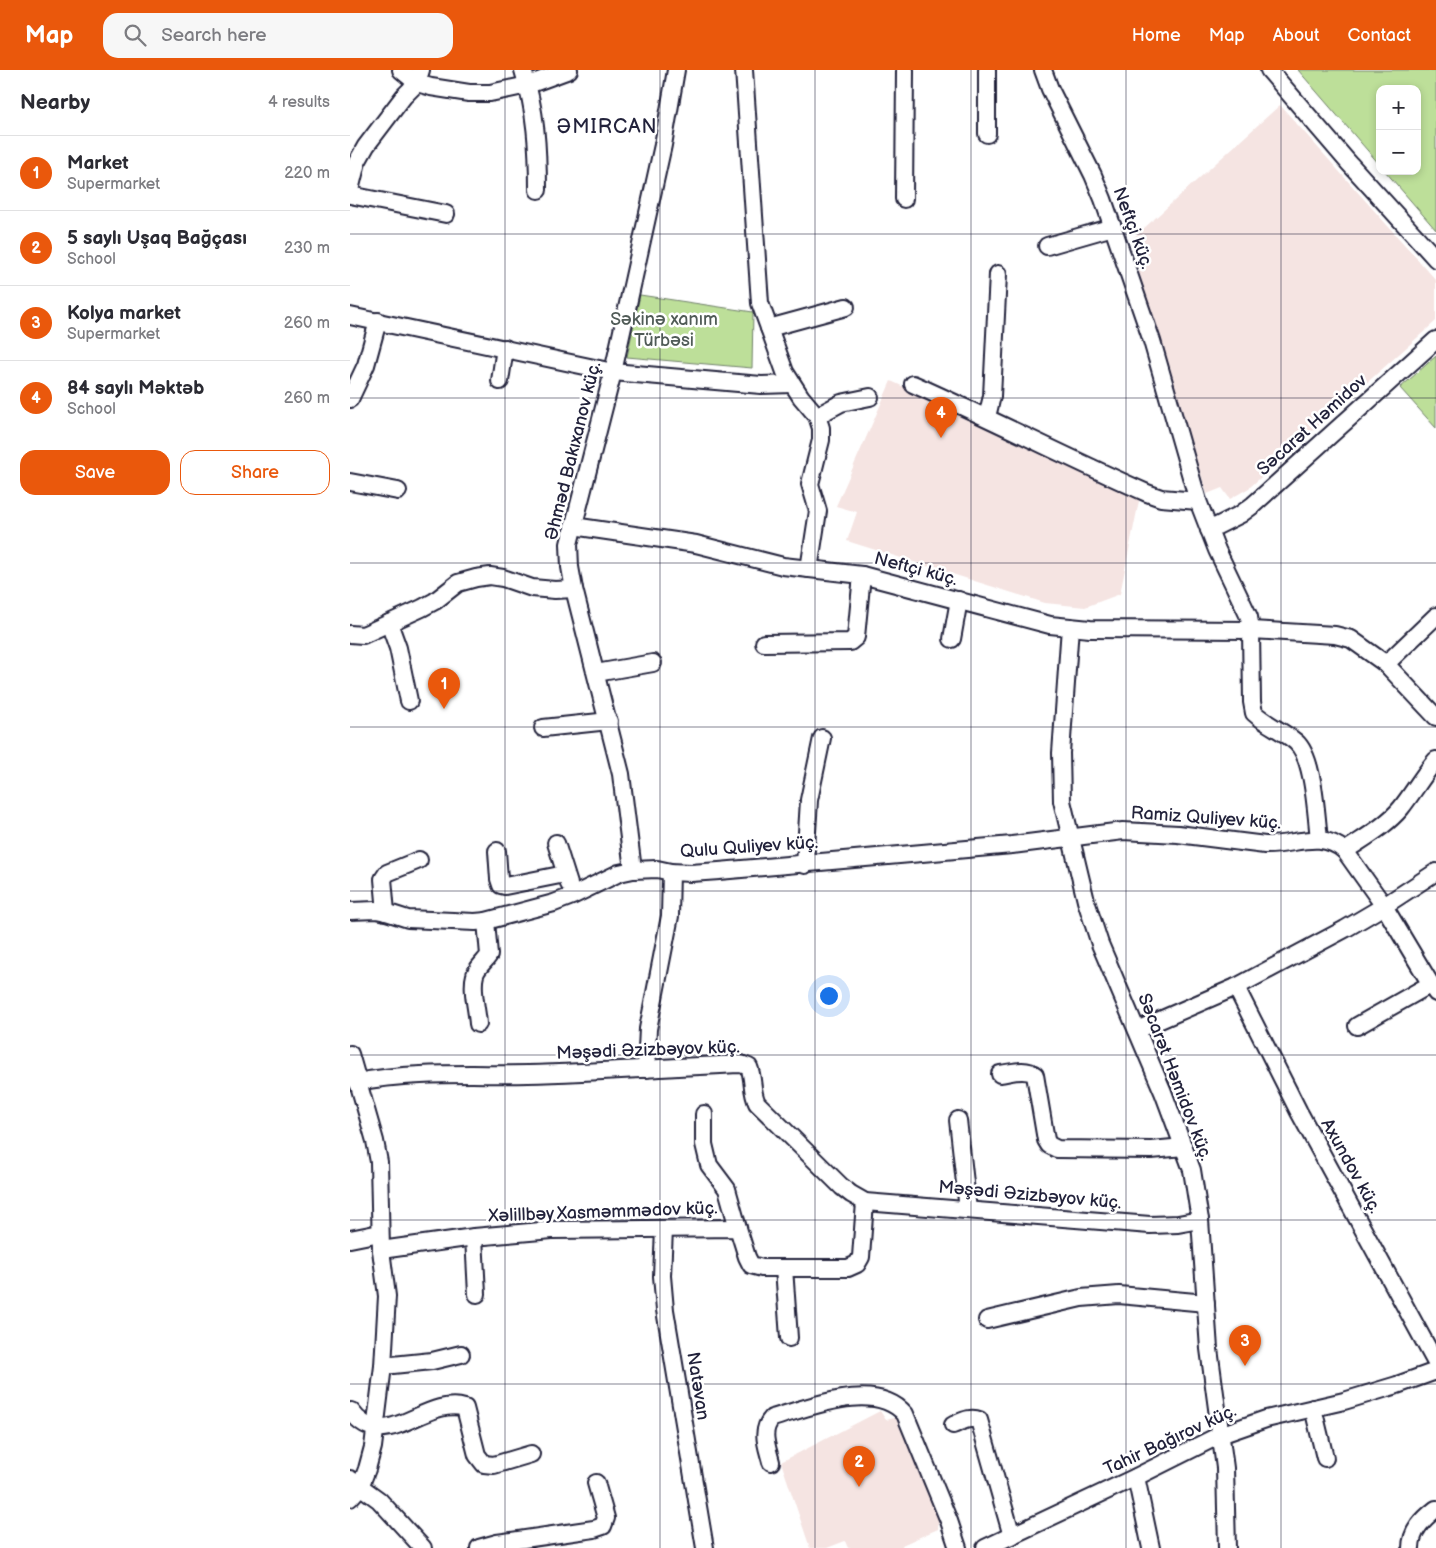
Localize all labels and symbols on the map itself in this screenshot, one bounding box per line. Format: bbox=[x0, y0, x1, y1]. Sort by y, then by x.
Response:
district label: ƏMIRCAN bbox=[557, 115, 658, 139]
street label: Neftçi küç. bbox=[1109, 184, 1157, 272]
park label: Səkinə xanım Türbəsi bbox=[610, 309, 718, 351]
street label: Əhməd Bakıxanov küç. bbox=[541, 359, 605, 543]
street label: Səcarət Həmidov bbox=[1253, 370, 1372, 480]
pin: 4 bbox=[925, 397, 957, 438]
street label: Neftçi küç. bbox=[872, 548, 960, 590]
pin: 1 bbox=[428, 668, 460, 709]
street label: Ramiz Quliyev küç. bbox=[1130, 802, 1282, 834]
street label: Qulu Quliyev küç. bbox=[679, 832, 819, 862]
your location bbox=[816, 983, 842, 1009]
street label: Səcarət Həmidov küç. bbox=[1133, 990, 1217, 1164]
street label: Məşədi Əzizbəyov küç. bbox=[556, 1036, 740, 1064]
street label: Axundov küç. bbox=[1316, 1115, 1386, 1217]
street label: Məşədi Əzizbəyov küç. bbox=[938, 1177, 1122, 1213]
street label: Xəlillbəy Xasməmmədov küç. bbox=[487, 1198, 718, 1227]
pin: 3 bbox=[1229, 1325, 1261, 1366]
street label: Natəvan bbox=[682, 1350, 714, 1422]
street label: Tahir Bağırov küç. bbox=[1101, 1400, 1239, 1480]
pin: 2 bbox=[843, 1446, 875, 1487]

